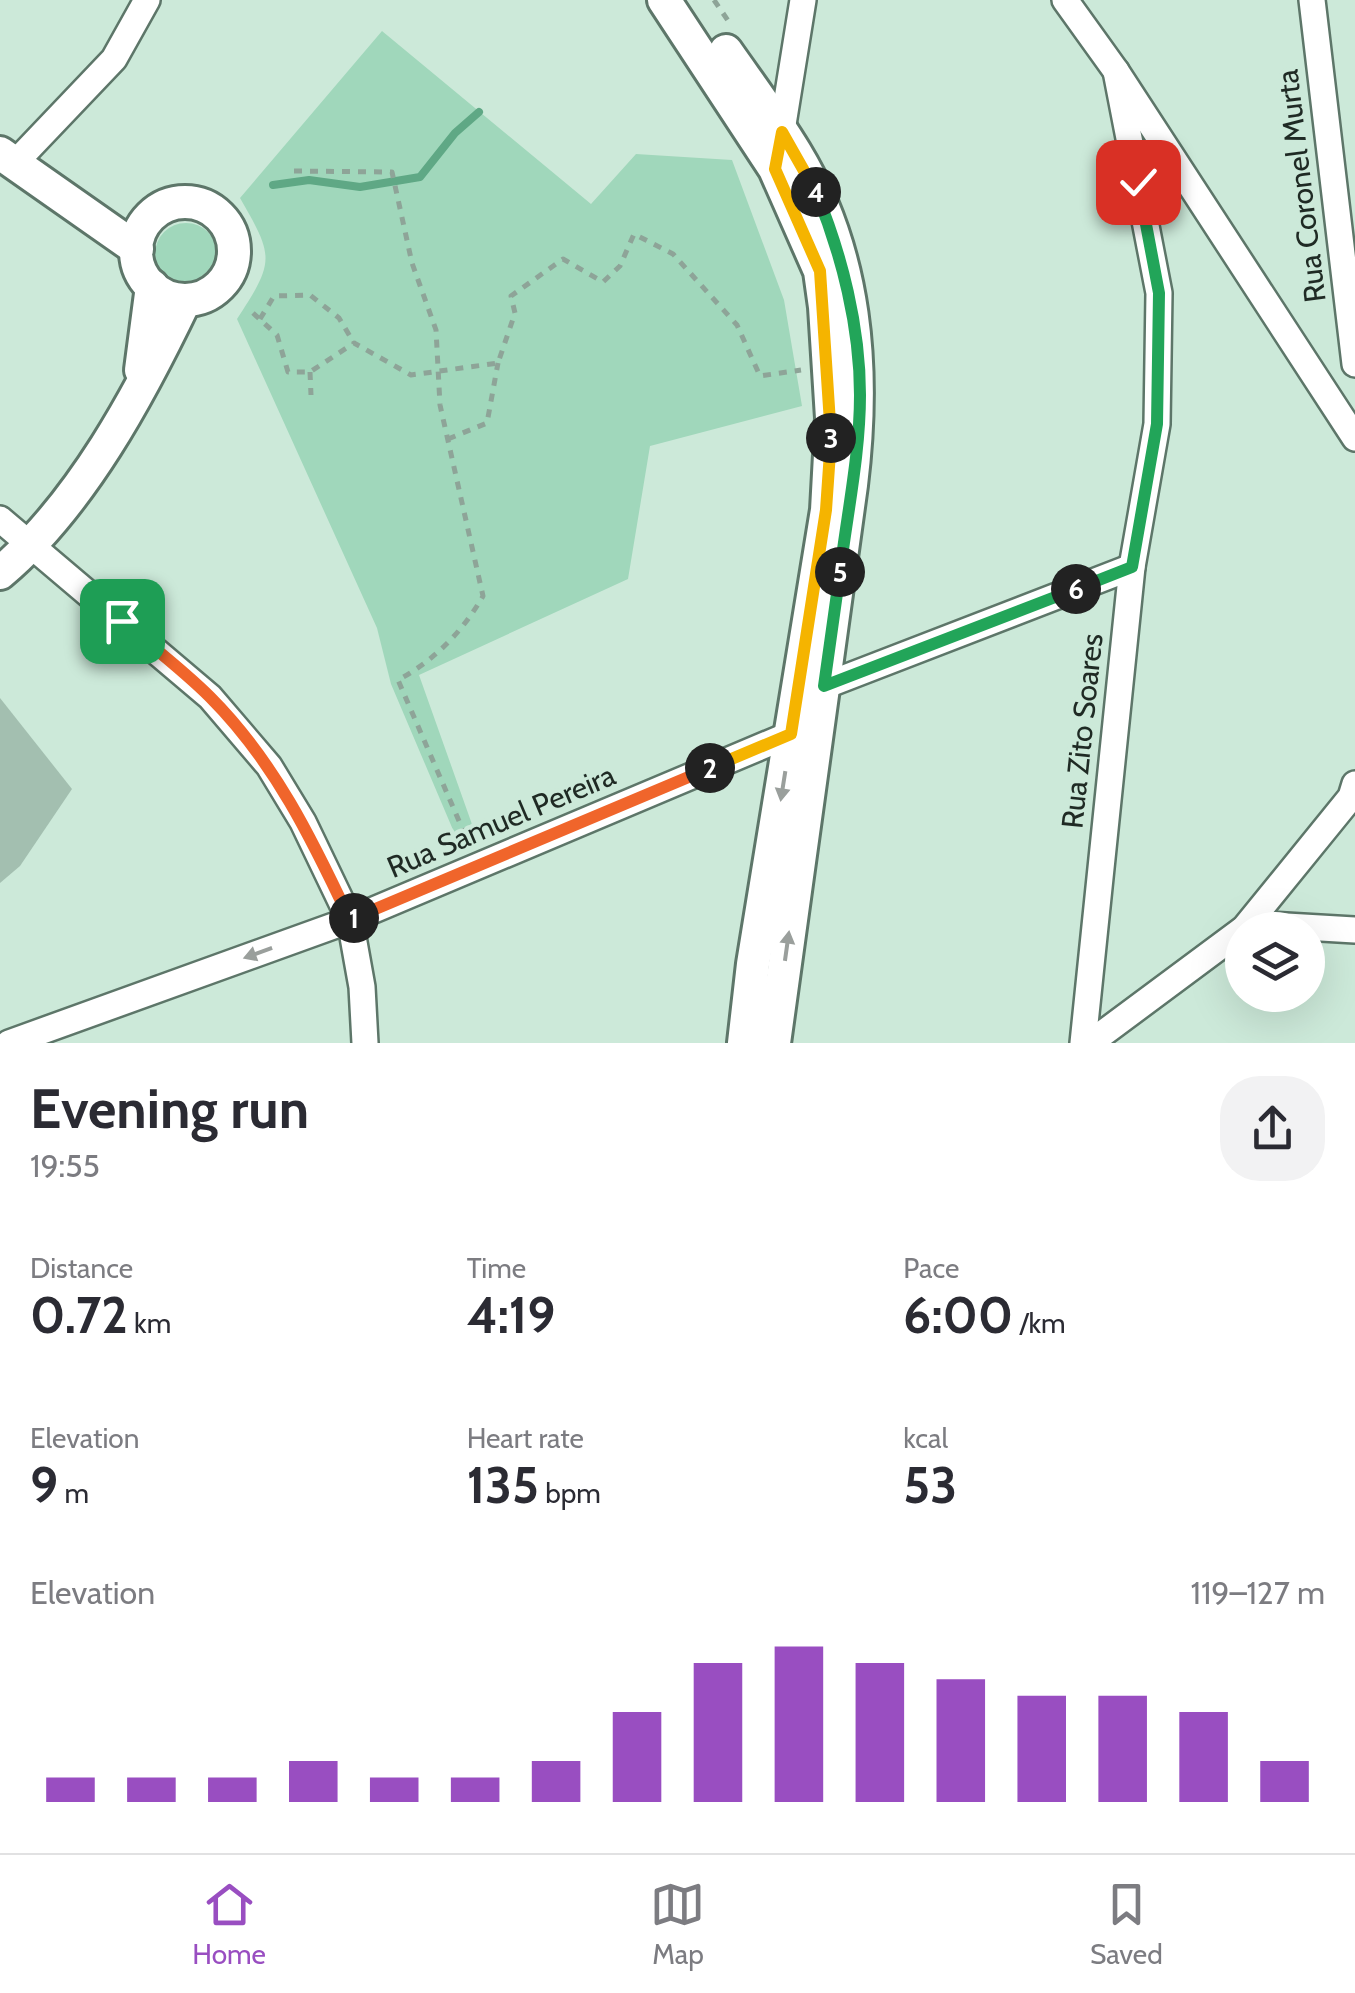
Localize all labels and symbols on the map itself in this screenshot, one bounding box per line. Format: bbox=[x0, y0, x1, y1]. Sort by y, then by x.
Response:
street label: Rua Coronel Murta bbox=[1268, 67, 1334, 305]
pin bbox=[1096, 140, 1181, 225]
pin: 4 bbox=[791, 167, 841, 217]
pin: 3 bbox=[806, 413, 856, 463]
pin: 5 bbox=[815, 547, 865, 597]
pin: 6 bbox=[1051, 564, 1101, 614]
pin bbox=[80, 579, 165, 664]
street label: Rua Zito Soares bbox=[1053, 632, 1111, 830]
pin: 2 bbox=[685, 743, 735, 793]
street label: Rua Samuel Pereira bbox=[381, 756, 621, 886]
one-way arrow bbox=[775, 770, 791, 802]
pin: 1 bbox=[329, 893, 379, 943]
one-way arrow bbox=[780, 930, 796, 962]
one-way arrow bbox=[243, 946, 273, 961]

